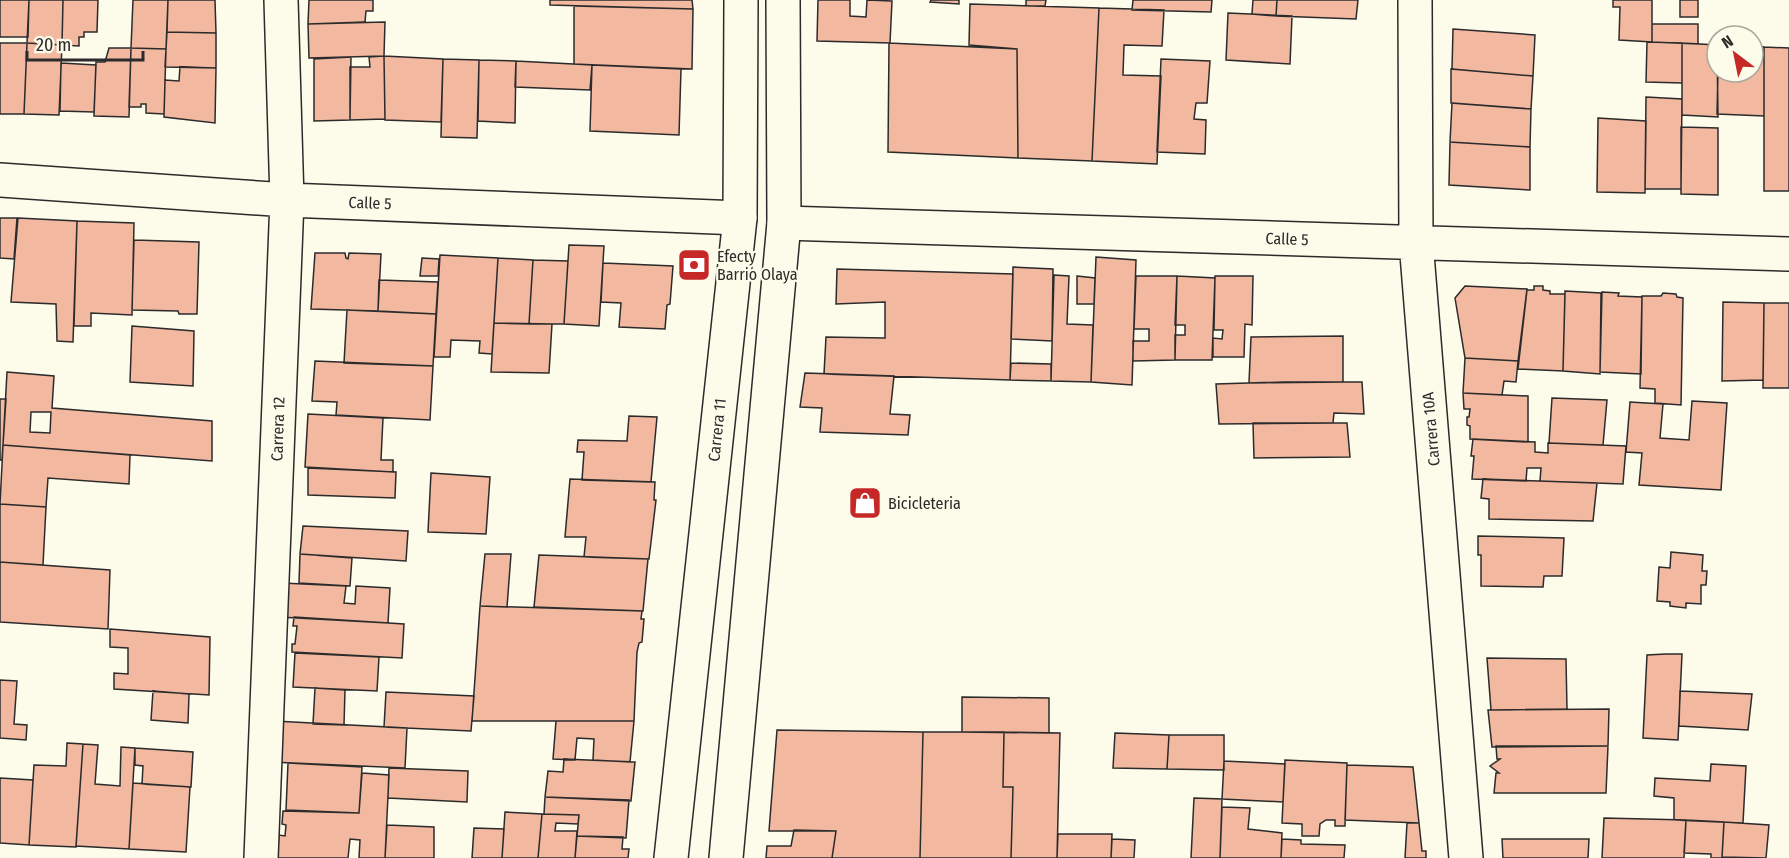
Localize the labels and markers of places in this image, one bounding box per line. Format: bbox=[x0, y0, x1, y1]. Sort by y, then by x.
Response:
bank icon: Efecty Barrio Olaya bbox=[676, 247, 712, 283]
place label: Efecty Barrio Olaya bbox=[717, 247, 798, 284]
shop icon: Bicicleteria bbox=[847, 485, 883, 521]
place label: Bicicleteria bbox=[888, 494, 961, 513]

